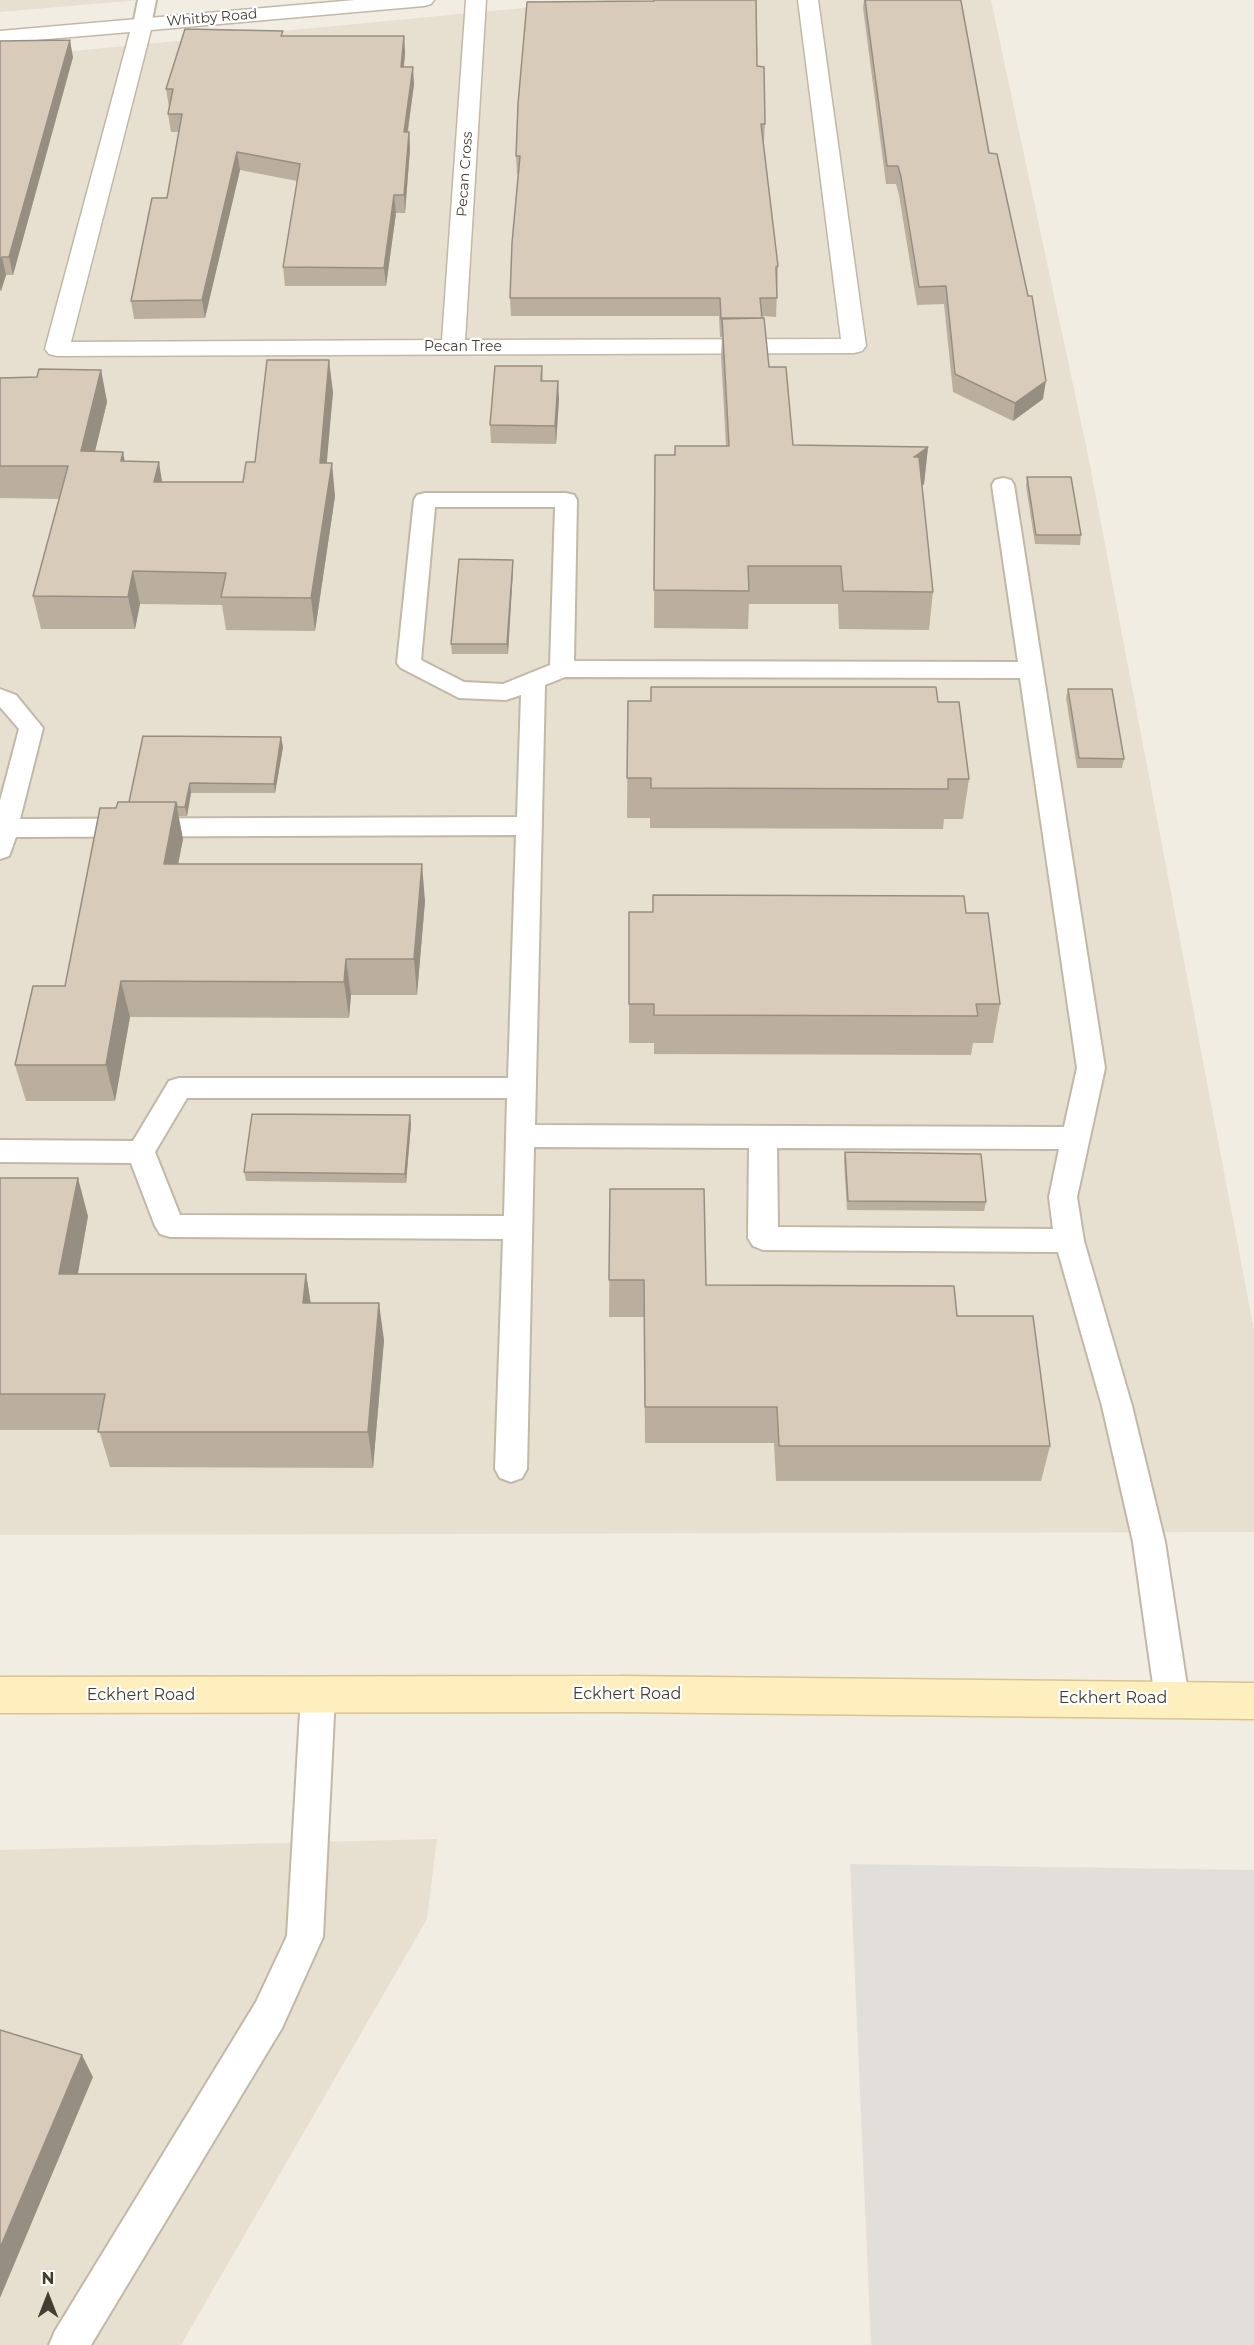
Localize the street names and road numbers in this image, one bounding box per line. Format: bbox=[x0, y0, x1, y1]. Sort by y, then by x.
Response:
street label: Whitby Road bbox=[166, 6, 258, 30]
street label: Pecan Cross bbox=[454, 131, 476, 217]
street label: Pecan Tree bbox=[424, 339, 502, 355]
street label: Eckhert Road bbox=[573, 1684, 681, 1704]
street label: Eckhert Road bbox=[87, 1685, 195, 1705]
street label: Eckhert Road bbox=[1059, 1688, 1167, 1708]

